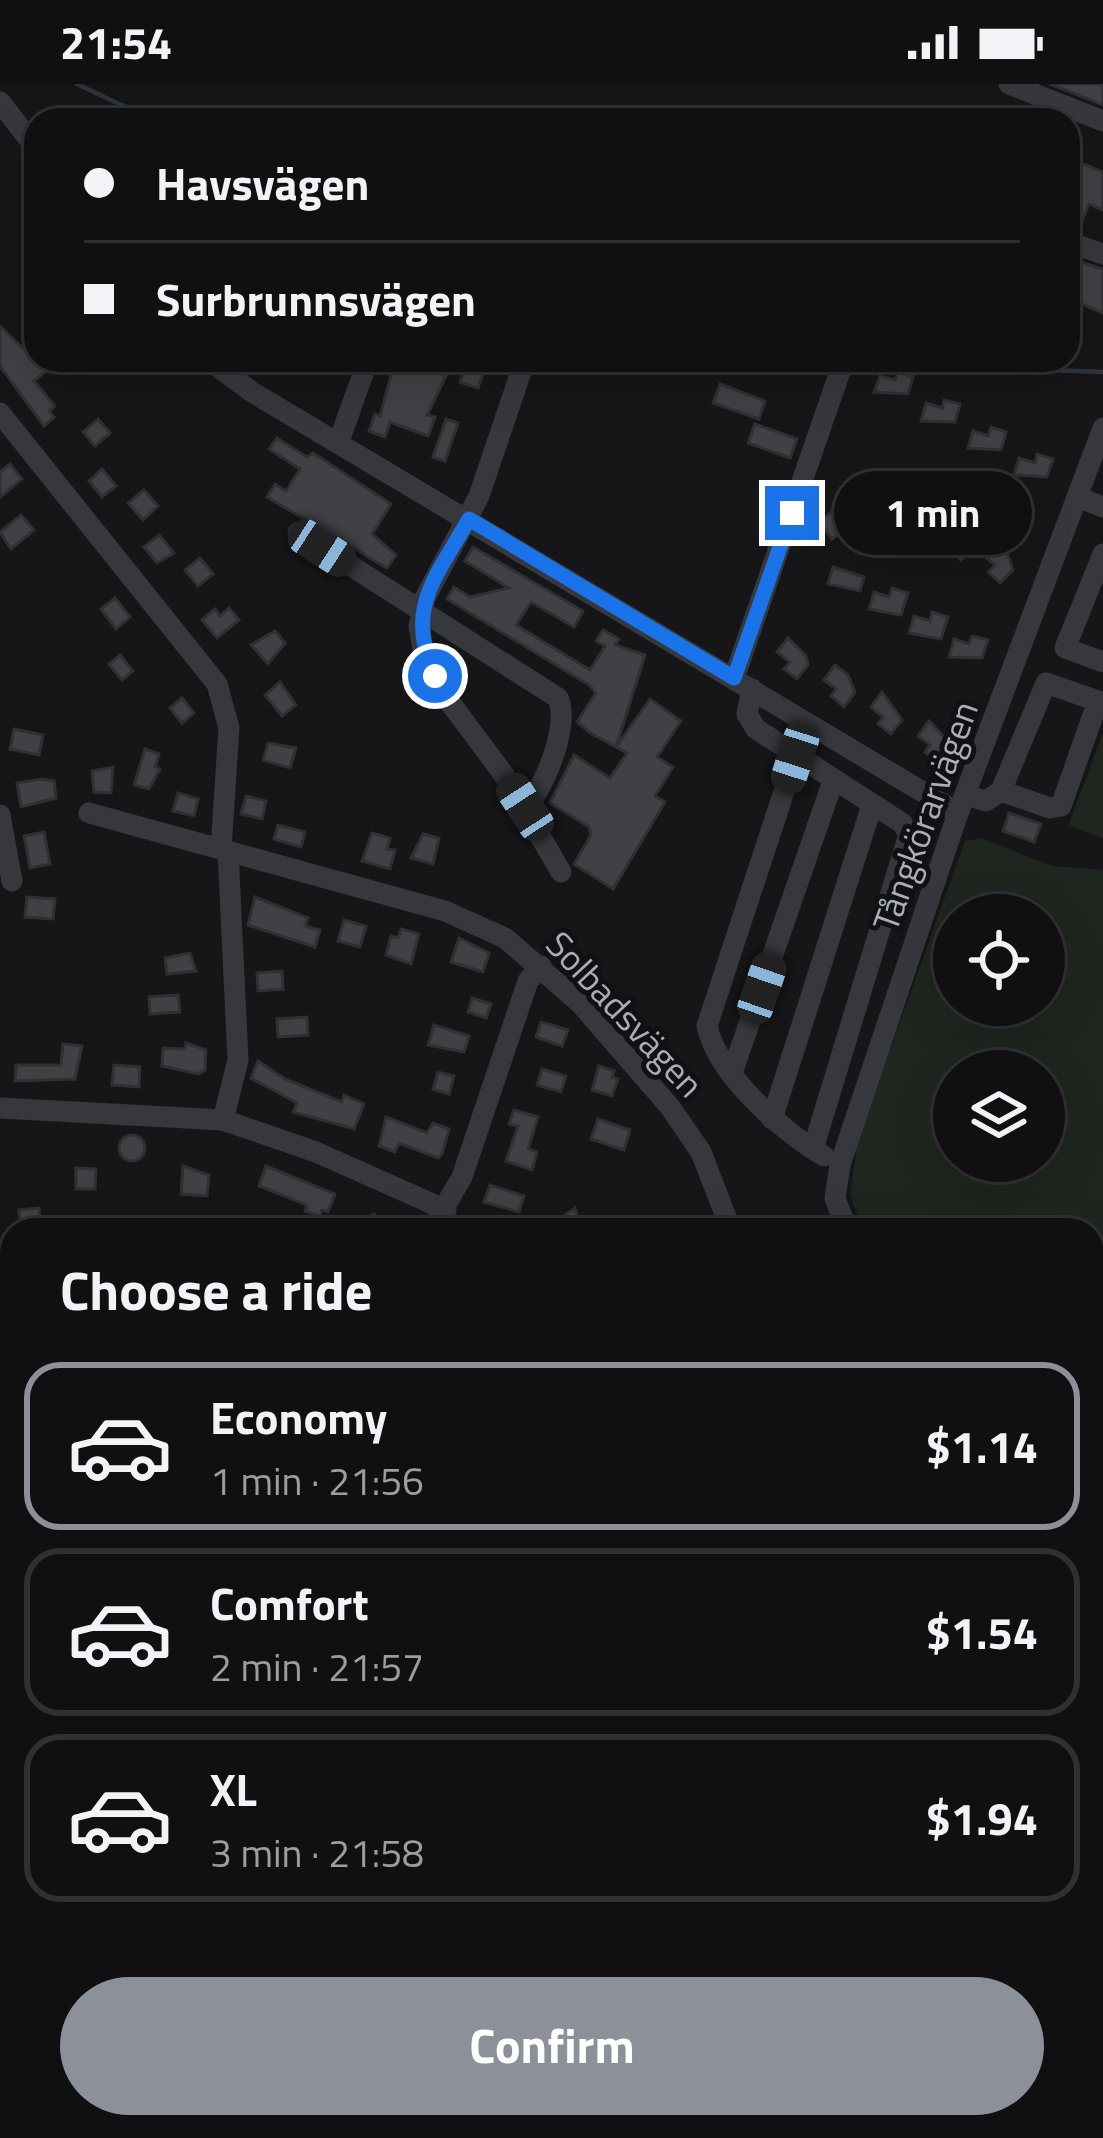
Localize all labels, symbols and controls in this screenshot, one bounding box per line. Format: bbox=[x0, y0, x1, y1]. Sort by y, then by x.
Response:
text: 21:54 bbox=[60, 8, 172, 76]
text: Havsvägen bbox=[156, 149, 369, 217]
text: Surbrunnsvägen bbox=[156, 265, 476, 333]
callout: 1 min bbox=[834, 471, 1032, 555]
text: 1 min bbox=[886, 483, 980, 542]
route end bbox=[765, 486, 819, 540]
car bbox=[282, 513, 362, 583]
route start bbox=[408, 649, 462, 703]
street label: Tångkörarvägen bbox=[857, 693, 992, 939]
car bbox=[767, 718, 823, 798]
car bbox=[490, 767, 560, 847]
map controls bbox=[933, 894, 1065, 1182]
button: locate bbox=[933, 894, 1065, 1026]
street label: Solbadsvägen bbox=[533, 918, 717, 1109]
car bbox=[733, 948, 791, 1028]
button: layers bbox=[933, 1050, 1065, 1182]
text: Choose a ride bbox=[60, 1249, 372, 1331]
text: Economy bbox=[210, 1383, 387, 1451]
icon: car bbox=[66, 1392, 174, 1500]
text: $1.14 bbox=[926, 1412, 1038, 1480]
text: 1 min · 21:56 bbox=[210, 1451, 424, 1510]
text: Comfort bbox=[210, 1569, 369, 1637]
icon: car bbox=[66, 1578, 174, 1686]
text: $1.54 bbox=[926, 1598, 1038, 1666]
text: 2 min · 21:57 bbox=[210, 1637, 424, 1696]
text: XL bbox=[210, 1755, 257, 1823]
icon: car bbox=[66, 1764, 174, 1872]
text: $1.94 bbox=[926, 1784, 1038, 1852]
text: 3 min · 21:58 bbox=[210, 1823, 424, 1882]
button: Confirm bbox=[60, 1977, 1044, 2115]

